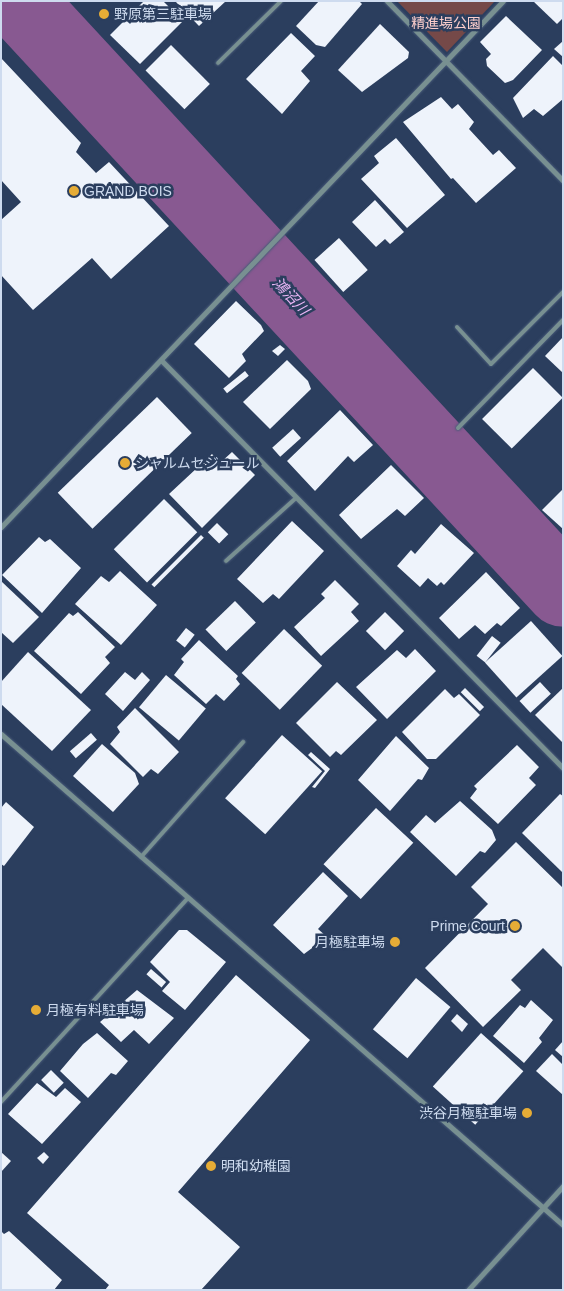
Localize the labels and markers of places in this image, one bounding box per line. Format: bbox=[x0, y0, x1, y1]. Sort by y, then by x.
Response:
place label: 野原第三駐車場 bbox=[114, 6, 212, 22]
marker: 野原第三駐車場 bbox=[98, 8, 110, 20]
place label: GRAND BOIS bbox=[84, 183, 172, 199]
marker: GRAND BOIS bbox=[68, 185, 80, 197]
place label: シャルムセジュール bbox=[135, 455, 261, 471]
marker: シャルムセジュール bbox=[119, 457, 131, 469]
place label: Prime Court bbox=[430, 918, 505, 934]
marker: Prime Court bbox=[509, 920, 521, 932]
place label: 月極駐車場 bbox=[315, 934, 385, 950]
marker: 月極駐車場 bbox=[389, 936, 401, 948]
place label: 月極有料駐車場 bbox=[46, 1002, 144, 1018]
marker: 月極有料駐車場 bbox=[30, 1004, 42, 1016]
place label: 渋谷月極駐車場 bbox=[419, 1105, 517, 1121]
marker: 渋谷月極駐車場 bbox=[521, 1107, 533, 1119]
place label: 明和幼稚園 bbox=[221, 1158, 291, 1174]
marker: 明和幼稚園 bbox=[205, 1160, 217, 1172]

